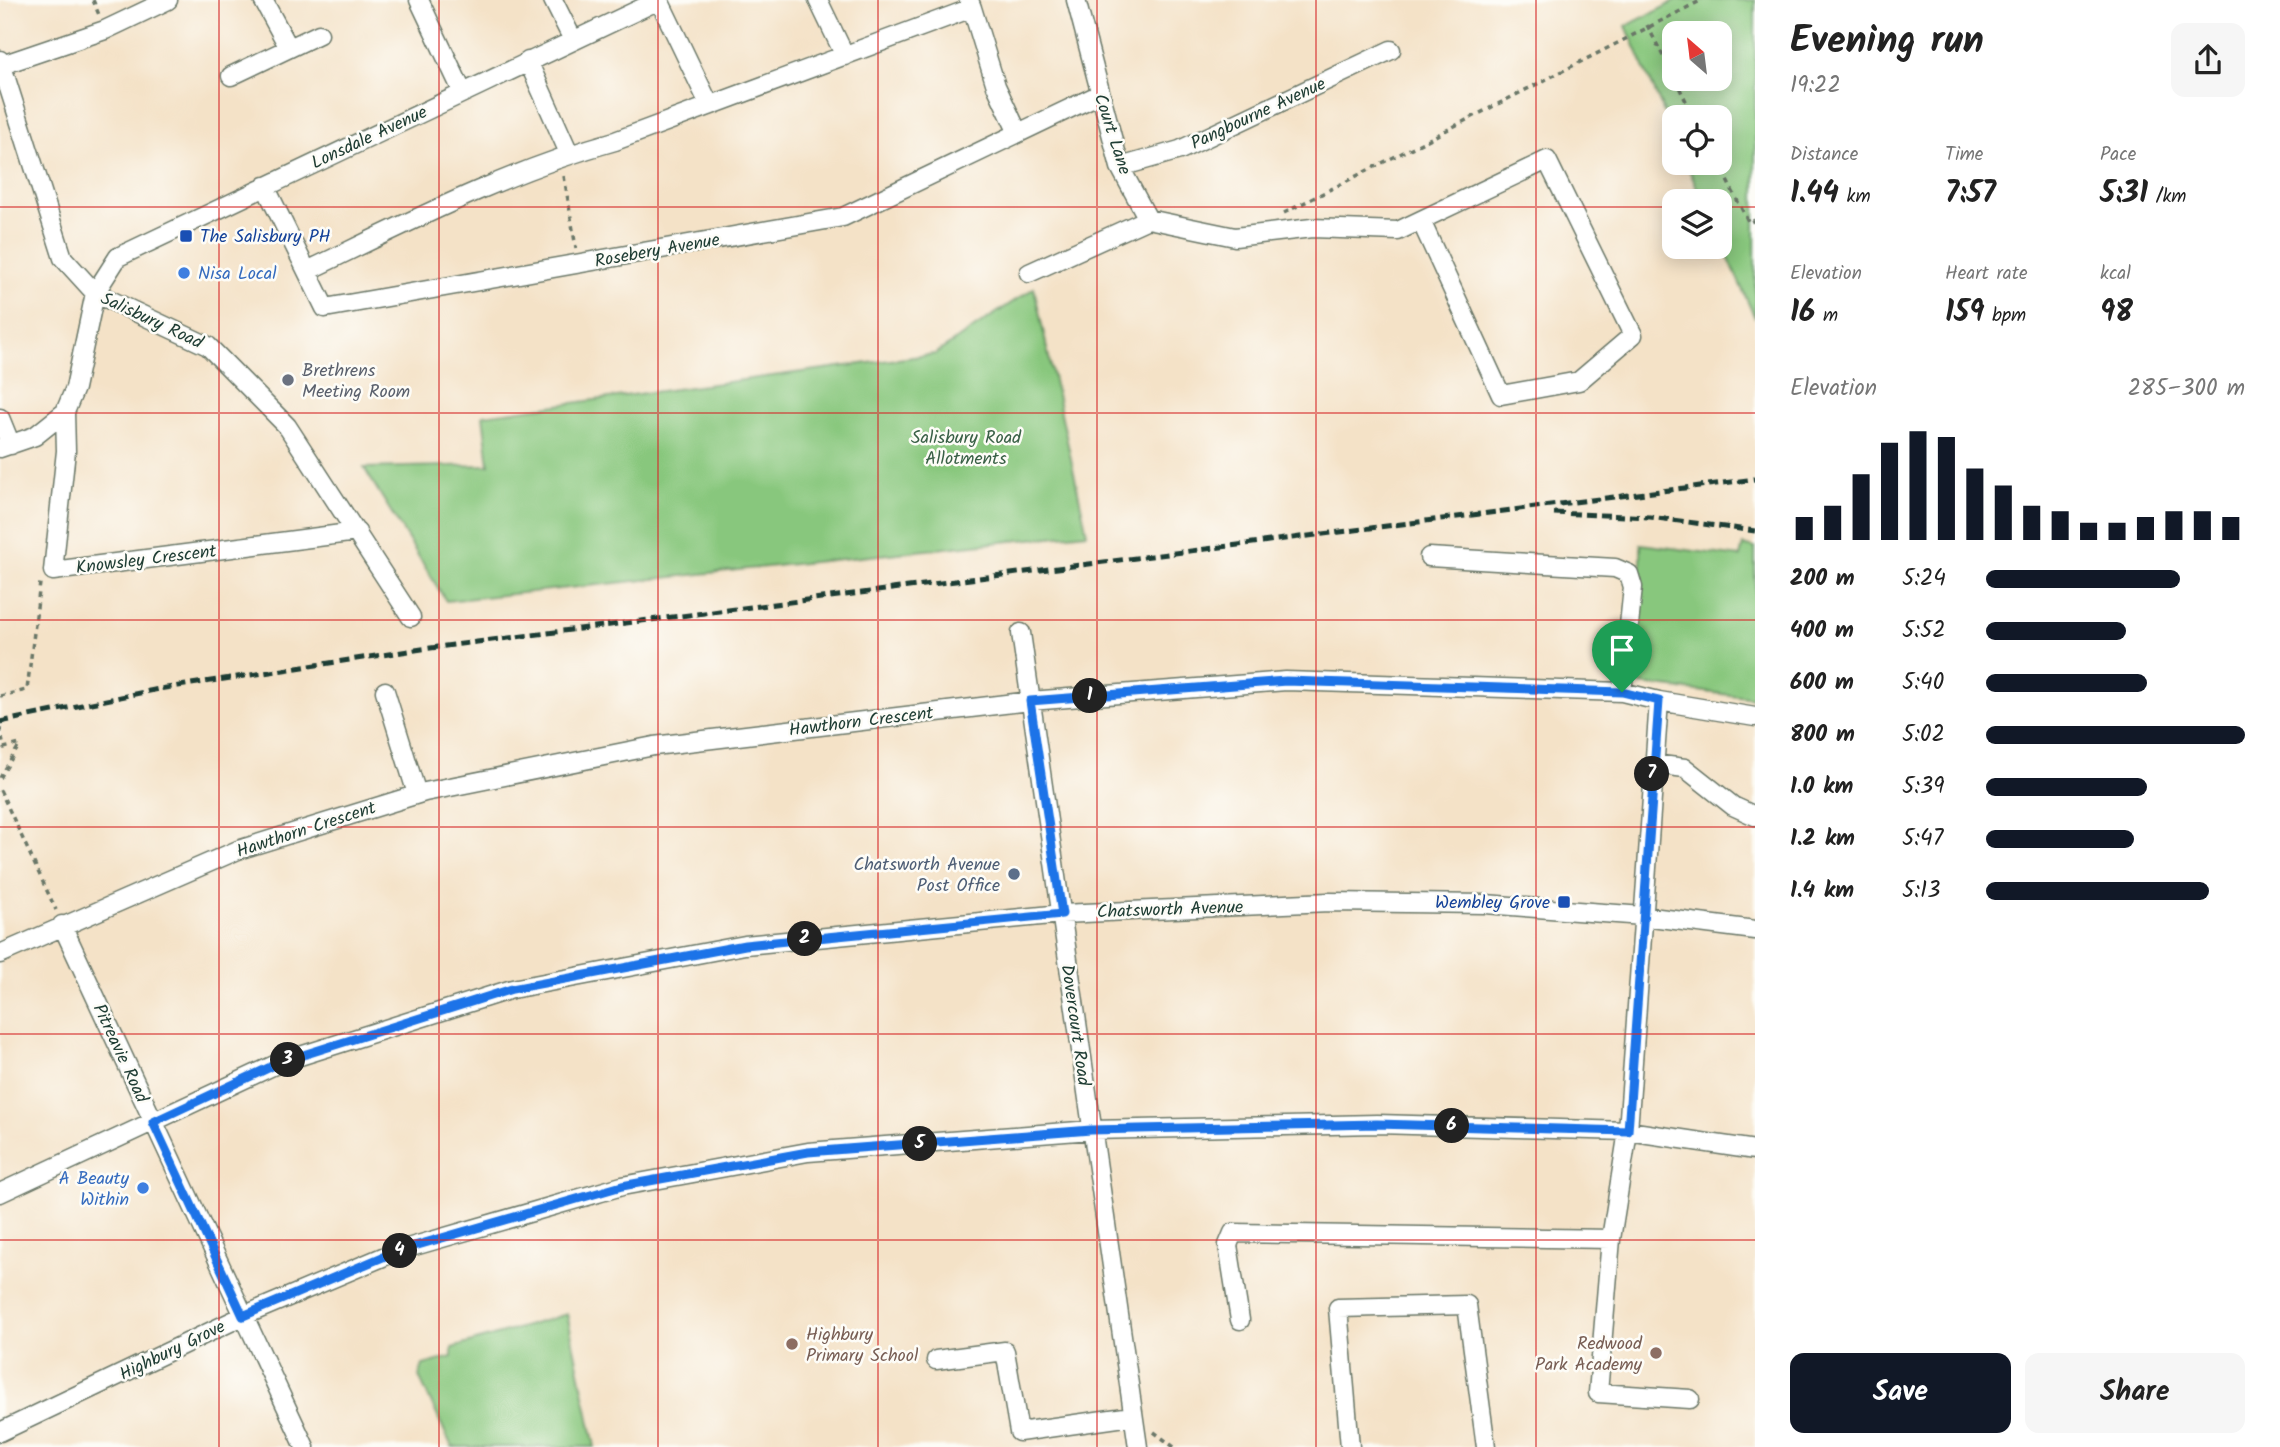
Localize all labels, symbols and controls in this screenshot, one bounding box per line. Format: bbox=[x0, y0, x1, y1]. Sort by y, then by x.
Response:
text: Evening run bbox=[1790, 12, 1984, 72]
north arrow bbox=[1662, 21, 1732, 91]
map controls bbox=[1662, 21, 1732, 259]
button: share bbox=[2171, 23, 2245, 97]
text: 19:22 bbox=[1790, 68, 1841, 104]
street label: Pangbourne Avenue bbox=[1186, 70, 1331, 158]
street label: Court Lane bbox=[1085, 90, 1138, 179]
street label: Lonsdale Avenue bbox=[307, 99, 433, 178]
button: locate bbox=[1662, 105, 1732, 175]
text: Distance bbox=[1790, 140, 1858, 170]
text: Time bbox=[1945, 140, 1983, 170]
text: Pace bbox=[2100, 140, 2136, 170]
text: 1.44 bbox=[1790, 170, 1839, 218]
text: 7:57 bbox=[1945, 170, 1996, 218]
text: 5:31 bbox=[2100, 170, 2148, 218]
text: km bbox=[1839, 182, 1871, 212]
text: /km bbox=[2148, 182, 2186, 212]
button: layers bbox=[1662, 189, 1732, 259]
place label: The Salisbury PH bbox=[200, 223, 331, 252]
street label: Rosebery Avenue bbox=[592, 226, 722, 277]
marker: The Salisbury PH bbox=[178, 228, 194, 244]
text: Elevation bbox=[1790, 259, 1862, 289]
text: Heart rate bbox=[1945, 259, 2028, 289]
text: kcal bbox=[2100, 259, 2131, 289]
place label: Nisa Local bbox=[198, 260, 277, 289]
marker: Nisa Local bbox=[176, 265, 192, 281]
street label: Salisbury Road bbox=[95, 285, 208, 358]
text: 16 bbox=[1790, 289, 1815, 337]
text: 159 bbox=[1945, 289, 1984, 337]
text: 98 bbox=[2100, 289, 2133, 337]
text: m bbox=[1815, 301, 1838, 331]
text: bpm bbox=[1984, 301, 2026, 331]
place label: Brethrens Meeting Room bbox=[302, 357, 410, 407]
text: Elevation bbox=[1790, 371, 1877, 407]
text: 285–300 m bbox=[2128, 371, 2245, 407]
marker: Brethrens Meeting Room bbox=[280, 372, 296, 388]
park label: Salisbury Road Allotments bbox=[911, 424, 1022, 474]
street label: Knowsley Crescent bbox=[74, 537, 219, 584]
text: 200 m bbox=[1790, 561, 1855, 597]
text: 5:24 bbox=[1902, 561, 1946, 597]
text: 400 m bbox=[1790, 613, 1854, 649]
text: 5:52 bbox=[1902, 613, 1946, 649]
pin bbox=[1592, 620, 1652, 692]
icon: arrive bbox=[1603, 631, 1641, 669]
text: 600 m bbox=[1790, 665, 1854, 701]
text: 5:40 bbox=[1902, 665, 1944, 701]
pin: 1 bbox=[1072, 678, 1108, 714]
text: 1 bbox=[1087, 680, 1092, 710]
street label: Hawthorn Crescent bbox=[787, 699, 936, 746]
text: 800 m bbox=[1790, 717, 1855, 753]
text: 5:02 bbox=[1902, 717, 1945, 753]
pin: 7 bbox=[1634, 756, 1670, 792]
text: 7 bbox=[1647, 758, 1656, 788]
text: 1.0 km bbox=[1790, 769, 1853, 805]
text: 5:39 bbox=[1902, 769, 1944, 805]
street label: Hawthorn Crescent bbox=[233, 794, 381, 867]
text: 1.2 km bbox=[1790, 821, 1855, 857]
text: 5:47 bbox=[1902, 821, 1943, 857]
place label: Chatsworth Avenue Post Office bbox=[853, 851, 1000, 901]
marker: Chatsworth Avenue Post Office bbox=[1006, 866, 1022, 882]
text: 1.4 km bbox=[1790, 873, 1854, 909]
text: 5:13 bbox=[1902, 873, 1940, 909]
place label: Wembley Grove bbox=[1435, 889, 1550, 918]
street label: Chatsworth Avenue bbox=[1096, 893, 1244, 928]
marker: Wembley Grove bbox=[1556, 894, 1572, 910]
pin: 2 bbox=[788, 922, 822, 956]
text: 2 bbox=[799, 923, 810, 953]
street label: Dovercourt Road bbox=[1052, 963, 1098, 1089]
street label: Pitreavie Road bbox=[84, 999, 156, 1109]
pin: 3 bbox=[270, 1042, 306, 1078]
text: 3 bbox=[282, 1044, 293, 1074]
pin: 6 bbox=[1434, 1108, 1470, 1144]
text: 6 bbox=[1446, 1110, 1457, 1140]
pin: 5 bbox=[902, 1126, 937, 1162]
text: 5 bbox=[915, 1128, 924, 1158]
place label: A Beauty Within bbox=[59, 1165, 130, 1215]
marker: A Beauty Within bbox=[135, 1180, 151, 1196]
pin: 4 bbox=[382, 1234, 418, 1268]
text: 4 bbox=[394, 1235, 405, 1265]
street label: Highbury Grove bbox=[115, 1313, 231, 1390]
place label: Highbury Primary School bbox=[806, 1321, 919, 1371]
place label: Redwood Park Academy bbox=[1535, 1330, 1643, 1380]
marker: Highbury Primary School bbox=[784, 1336, 800, 1352]
marker: Redwood Park Academy bbox=[1648, 1345, 1664, 1361]
button: Save bbox=[1790, 1353, 2011, 1433]
button: Share bbox=[2025, 1353, 2245, 1433]

